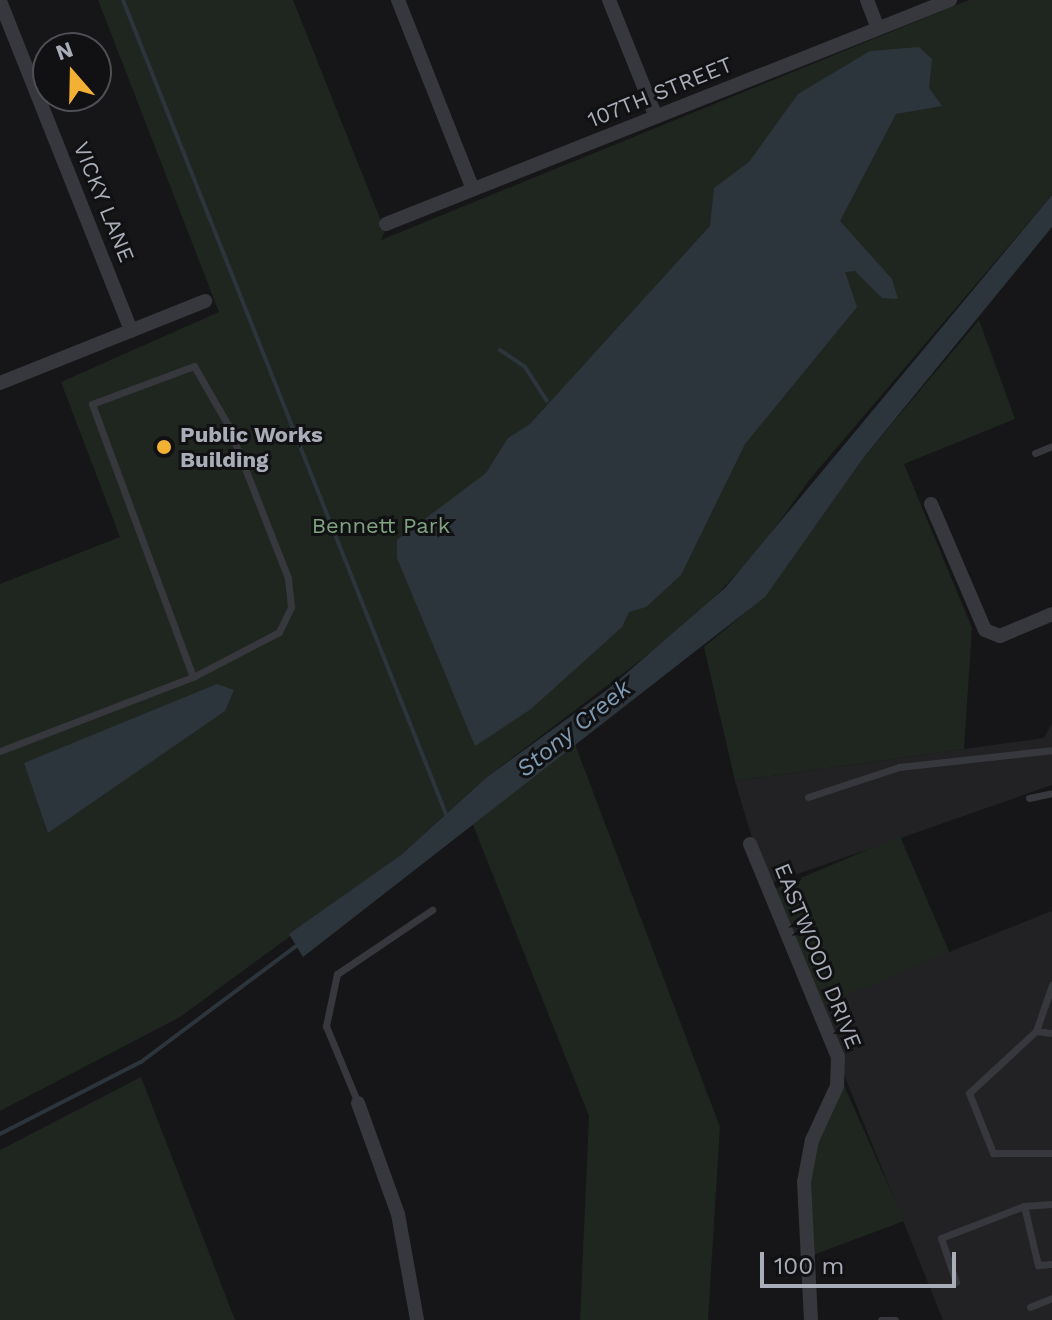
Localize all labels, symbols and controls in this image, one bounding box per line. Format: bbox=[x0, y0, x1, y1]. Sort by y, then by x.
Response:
north arrow bbox=[32, 32, 112, 112]
text: N bbox=[52, 36, 76, 65]
street label: 107TH STREET bbox=[584, 51, 736, 133]
street label: VICKY LANE bbox=[68, 138, 140, 266]
place label: Public Works Building bbox=[180, 421, 323, 472]
marker: Public Works Building bbox=[155, 438, 173, 456]
park label: Bennett Park bbox=[312, 513, 450, 539]
water label: Stony Creek bbox=[511, 674, 637, 784]
street label: EASTWOOD DRIVE bbox=[769, 859, 867, 1053]
scale bar bbox=[764, 1236, 960, 1286]
text: 100 m bbox=[774, 1252, 844, 1280]

